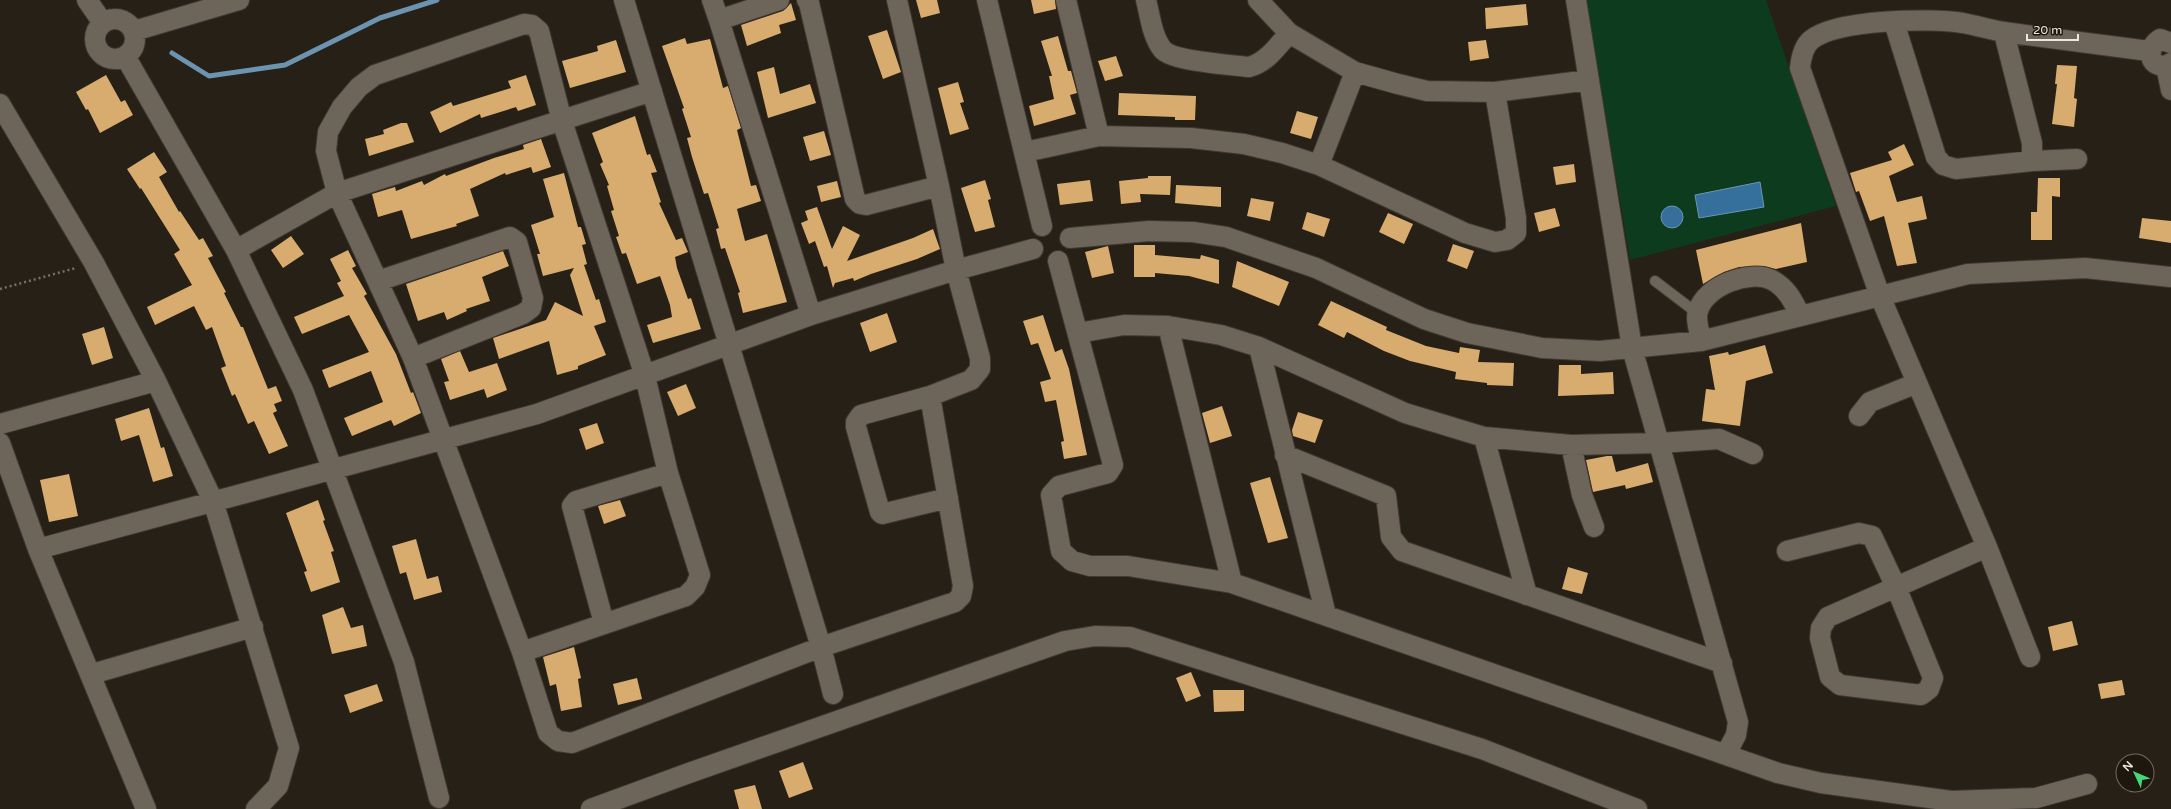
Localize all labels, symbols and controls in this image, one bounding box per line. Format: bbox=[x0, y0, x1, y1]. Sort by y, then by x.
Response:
scale bar bbox=[2027, 16, 2078, 42]
text: 20 m bbox=[2033, 23, 2062, 37]
north arrow bbox=[2115, 753, 2155, 793]
text: N bbox=[2120, 759, 2136, 774]

